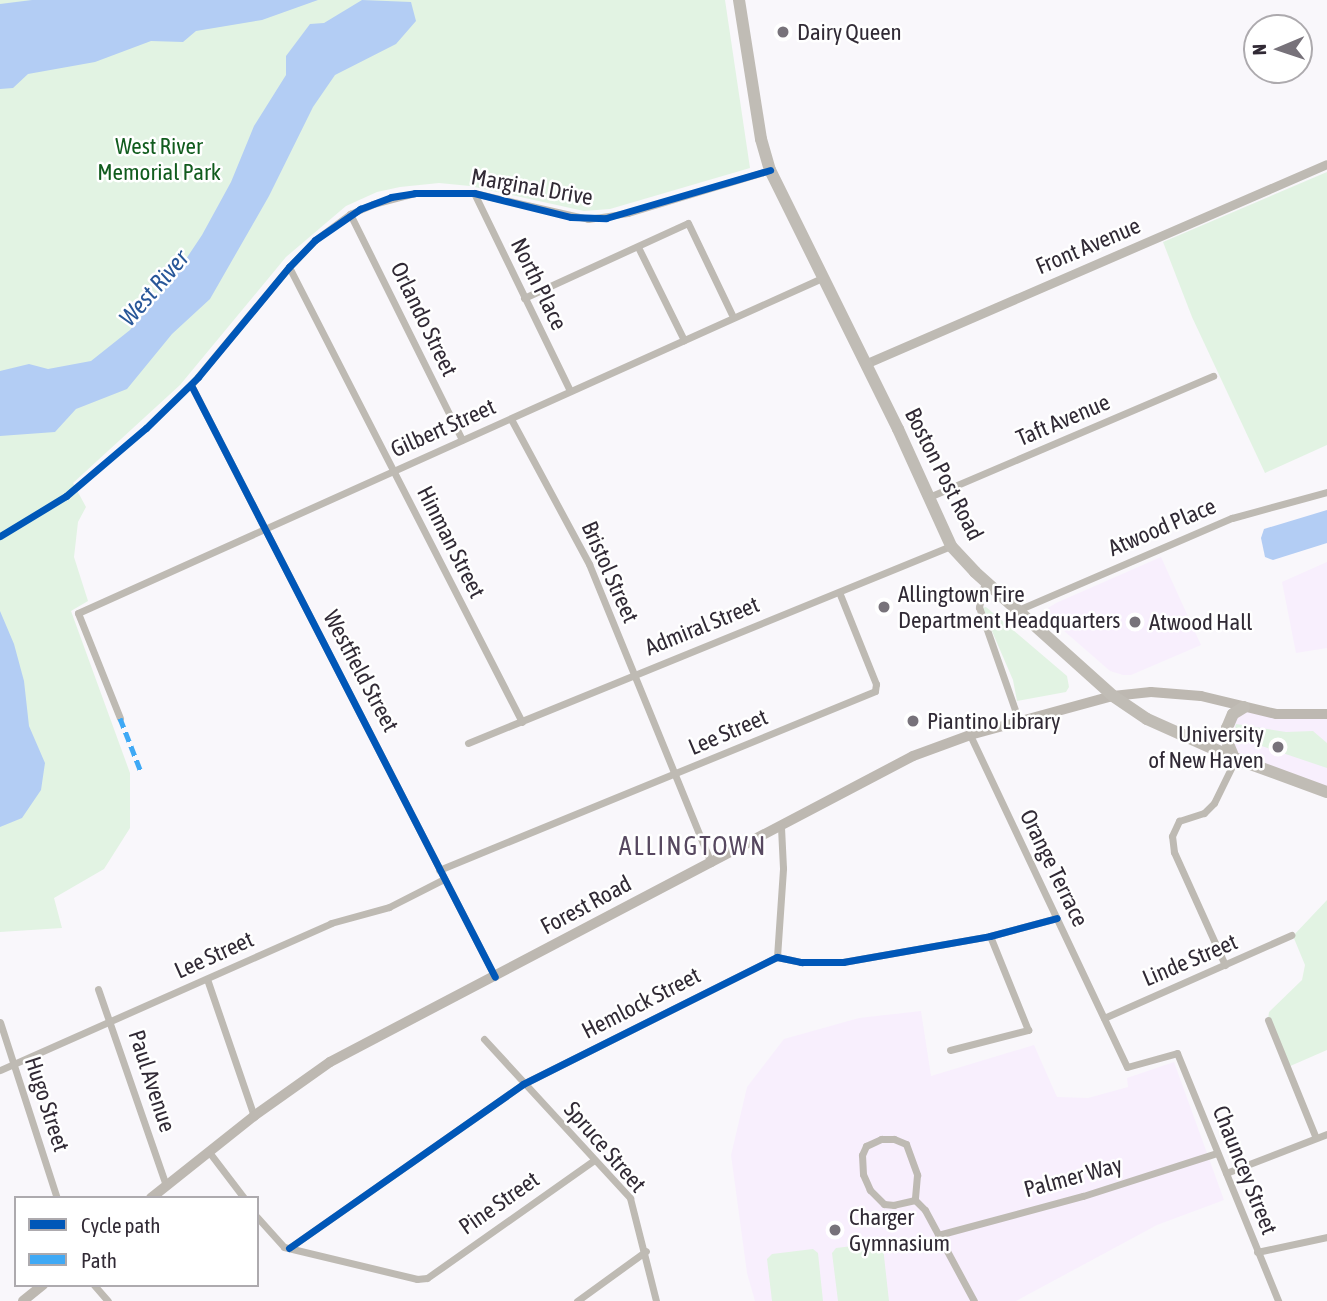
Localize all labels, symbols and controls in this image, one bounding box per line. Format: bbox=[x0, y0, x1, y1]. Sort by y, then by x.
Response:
north arrow bbox=[1243, 14, 1313, 84]
place label: Dairy Queen bbox=[797, 18, 902, 46]
marker: Dairy Queen bbox=[775, 24, 791, 40]
text: N bbox=[1248, 44, 1270, 56]
park label: West River Memorial Park bbox=[97, 132, 221, 186]
street label: Marginal Drive bbox=[469, 163, 595, 211]
street label: Front Avenue bbox=[1032, 212, 1144, 280]
street label: North Place bbox=[505, 234, 573, 334]
water label: West River bbox=[113, 244, 195, 332]
street label: Orlando Street bbox=[385, 257, 463, 381]
street label: Taft Avenue bbox=[1012, 388, 1114, 452]
street label: Gilbert Street bbox=[386, 393, 500, 463]
street label: Boston Post Road bbox=[899, 403, 989, 545]
street label: Hinman Street bbox=[411, 481, 491, 603]
street label: Atwood Place bbox=[1104, 492, 1220, 562]
street label: Bristol Street bbox=[575, 517, 645, 627]
place label: Allingtown Fire Department Headquarters bbox=[898, 580, 1120, 634]
street label: Admiral Street bbox=[641, 591, 763, 661]
marker: Allingtown Fire Department Headquarters bbox=[876, 599, 892, 615]
street label: Westfield Street bbox=[317, 606, 405, 736]
place label: Atwood Hall bbox=[1149, 608, 1252, 636]
marker: Atwood Hall bbox=[1127, 614, 1143, 630]
street label: Lee Street bbox=[684, 703, 772, 761]
place label: Piantino Library bbox=[927, 707, 1060, 735]
marker: Piantino Library bbox=[905, 713, 921, 729]
place label: University of New Haven bbox=[1148, 720, 1264, 774]
marker: University of New Haven bbox=[1270, 739, 1286, 755]
street label: Orange Terrace bbox=[1014, 805, 1094, 931]
district label: ALLINGTOWN bbox=[620, 831, 766, 863]
street label: Forest Road bbox=[536, 870, 636, 940]
street label: Lee Street bbox=[170, 925, 258, 985]
street label: Linde Street bbox=[1138, 928, 1242, 992]
street label: Hemlock Street bbox=[577, 961, 705, 1045]
street label: Paul Avenue bbox=[123, 1027, 181, 1135]
street label: Hugo Street bbox=[19, 1053, 75, 1155]
street label: Spruce Street bbox=[558, 1096, 652, 1198]
street label: Chauncey Street bbox=[1207, 1102, 1283, 1238]
street label: Palmer Way bbox=[1021, 1151, 1125, 1203]
street label: Pine Street bbox=[454, 1166, 544, 1240]
legend bbox=[14, 1196, 259, 1287]
place label: Charger Gymnasium bbox=[849, 1203, 950, 1257]
text: Cycle path bbox=[81, 1213, 160, 1237]
marker: Charger Gymnasium bbox=[827, 1222, 843, 1238]
text: Path bbox=[81, 1248, 117, 1272]

